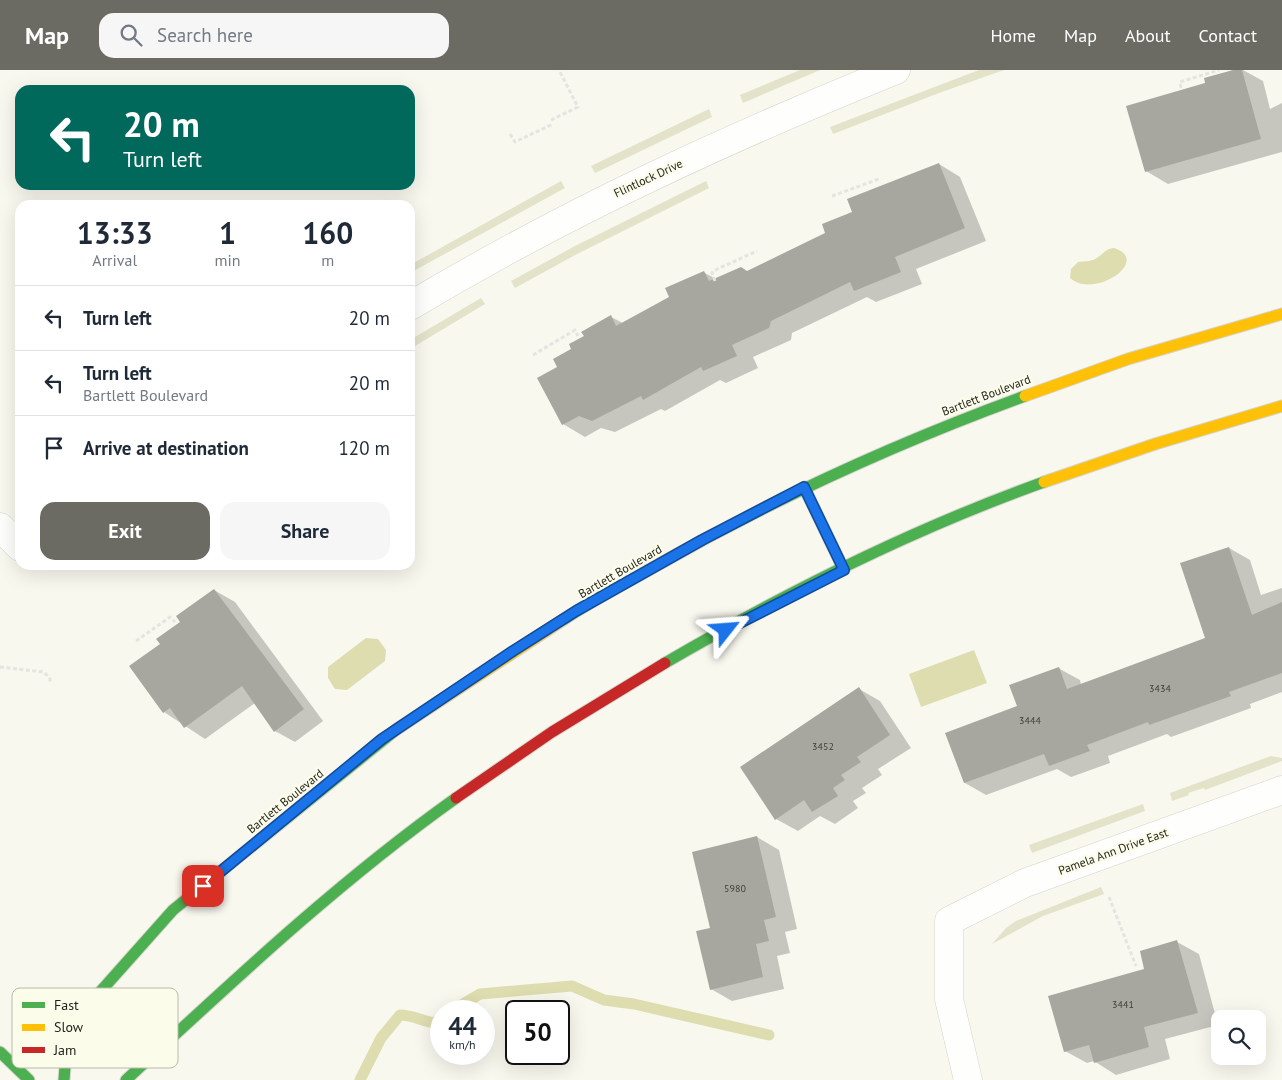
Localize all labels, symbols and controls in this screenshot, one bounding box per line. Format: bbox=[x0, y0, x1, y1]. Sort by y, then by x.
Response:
search box bbox=[99, 13, 449, 58]
text: Map bbox=[25, 20, 69, 51]
icon: search bbox=[117, 21, 145, 49]
text: Search here bbox=[157, 23, 253, 47]
text: Home bbox=[990, 24, 1036, 47]
text: Map bbox=[1064, 24, 1097, 47]
text: About bbox=[1125, 24, 1171, 47]
text: Contact bbox=[1199, 24, 1257, 47]
text: 20 m bbox=[123, 101, 200, 147]
icon: left bbox=[40, 105, 105, 170]
text: Turn left bbox=[123, 145, 202, 173]
street label: Flintlock Drive bbox=[611, 155, 685, 201]
text: 13:33 bbox=[77, 213, 153, 252]
text: 1 bbox=[219, 213, 236, 252]
text: 160 bbox=[302, 213, 353, 252]
text: Arrival bbox=[92, 250, 137, 270]
text: min bbox=[215, 250, 241, 270]
text: m bbox=[321, 250, 334, 270]
icon: left bbox=[40, 304, 68, 332]
text: Turn left bbox=[83, 306, 152, 330]
text: 20 m bbox=[349, 306, 390, 330]
text: Turn left bbox=[83, 361, 152, 385]
icon: left bbox=[40, 369, 68, 397]
text: 20 m bbox=[349, 371, 390, 395]
street label: Bartlett Boulevard bbox=[939, 371, 1033, 419]
text: Bartlett Boulevard bbox=[83, 385, 208, 405]
icon: arrive bbox=[40, 434, 68, 462]
text: Arrive at destination bbox=[83, 436, 249, 460]
text: 120 m bbox=[338, 436, 390, 460]
button: Exit bbox=[40, 502, 210, 560]
button: Share bbox=[220, 502, 390, 560]
street label: Bartlett Boulevard bbox=[576, 541, 664, 601]
position arrow bbox=[699, 603, 751, 655]
house number: 3434 bbox=[1149, 682, 1171, 695]
house number: 3444 bbox=[1019, 714, 1041, 727]
house number: 3452 bbox=[812, 740, 834, 753]
street label: Bartlett Boulevard bbox=[244, 766, 326, 836]
street label: Pamela Ann Drive East bbox=[1056, 824, 1170, 878]
pin bbox=[182, 865, 224, 907]
icon: arrive bbox=[189, 872, 217, 900]
house number: 5980 bbox=[724, 882, 746, 895]
legend bbox=[12, 988, 178, 1068]
text: Fast bbox=[54, 996, 79, 1014]
house number: 3441 bbox=[1112, 998, 1134, 1011]
speed limit sign: 50 bbox=[505, 1000, 570, 1065]
text: 44 bbox=[448, 1010, 477, 1042]
map controls bbox=[1211, 1010, 1266, 1065]
button: search bbox=[1211, 1010, 1266, 1065]
text: Slow bbox=[54, 1018, 84, 1036]
text: km/h bbox=[449, 1037, 476, 1052]
text: Jam bbox=[53, 1041, 76, 1059]

